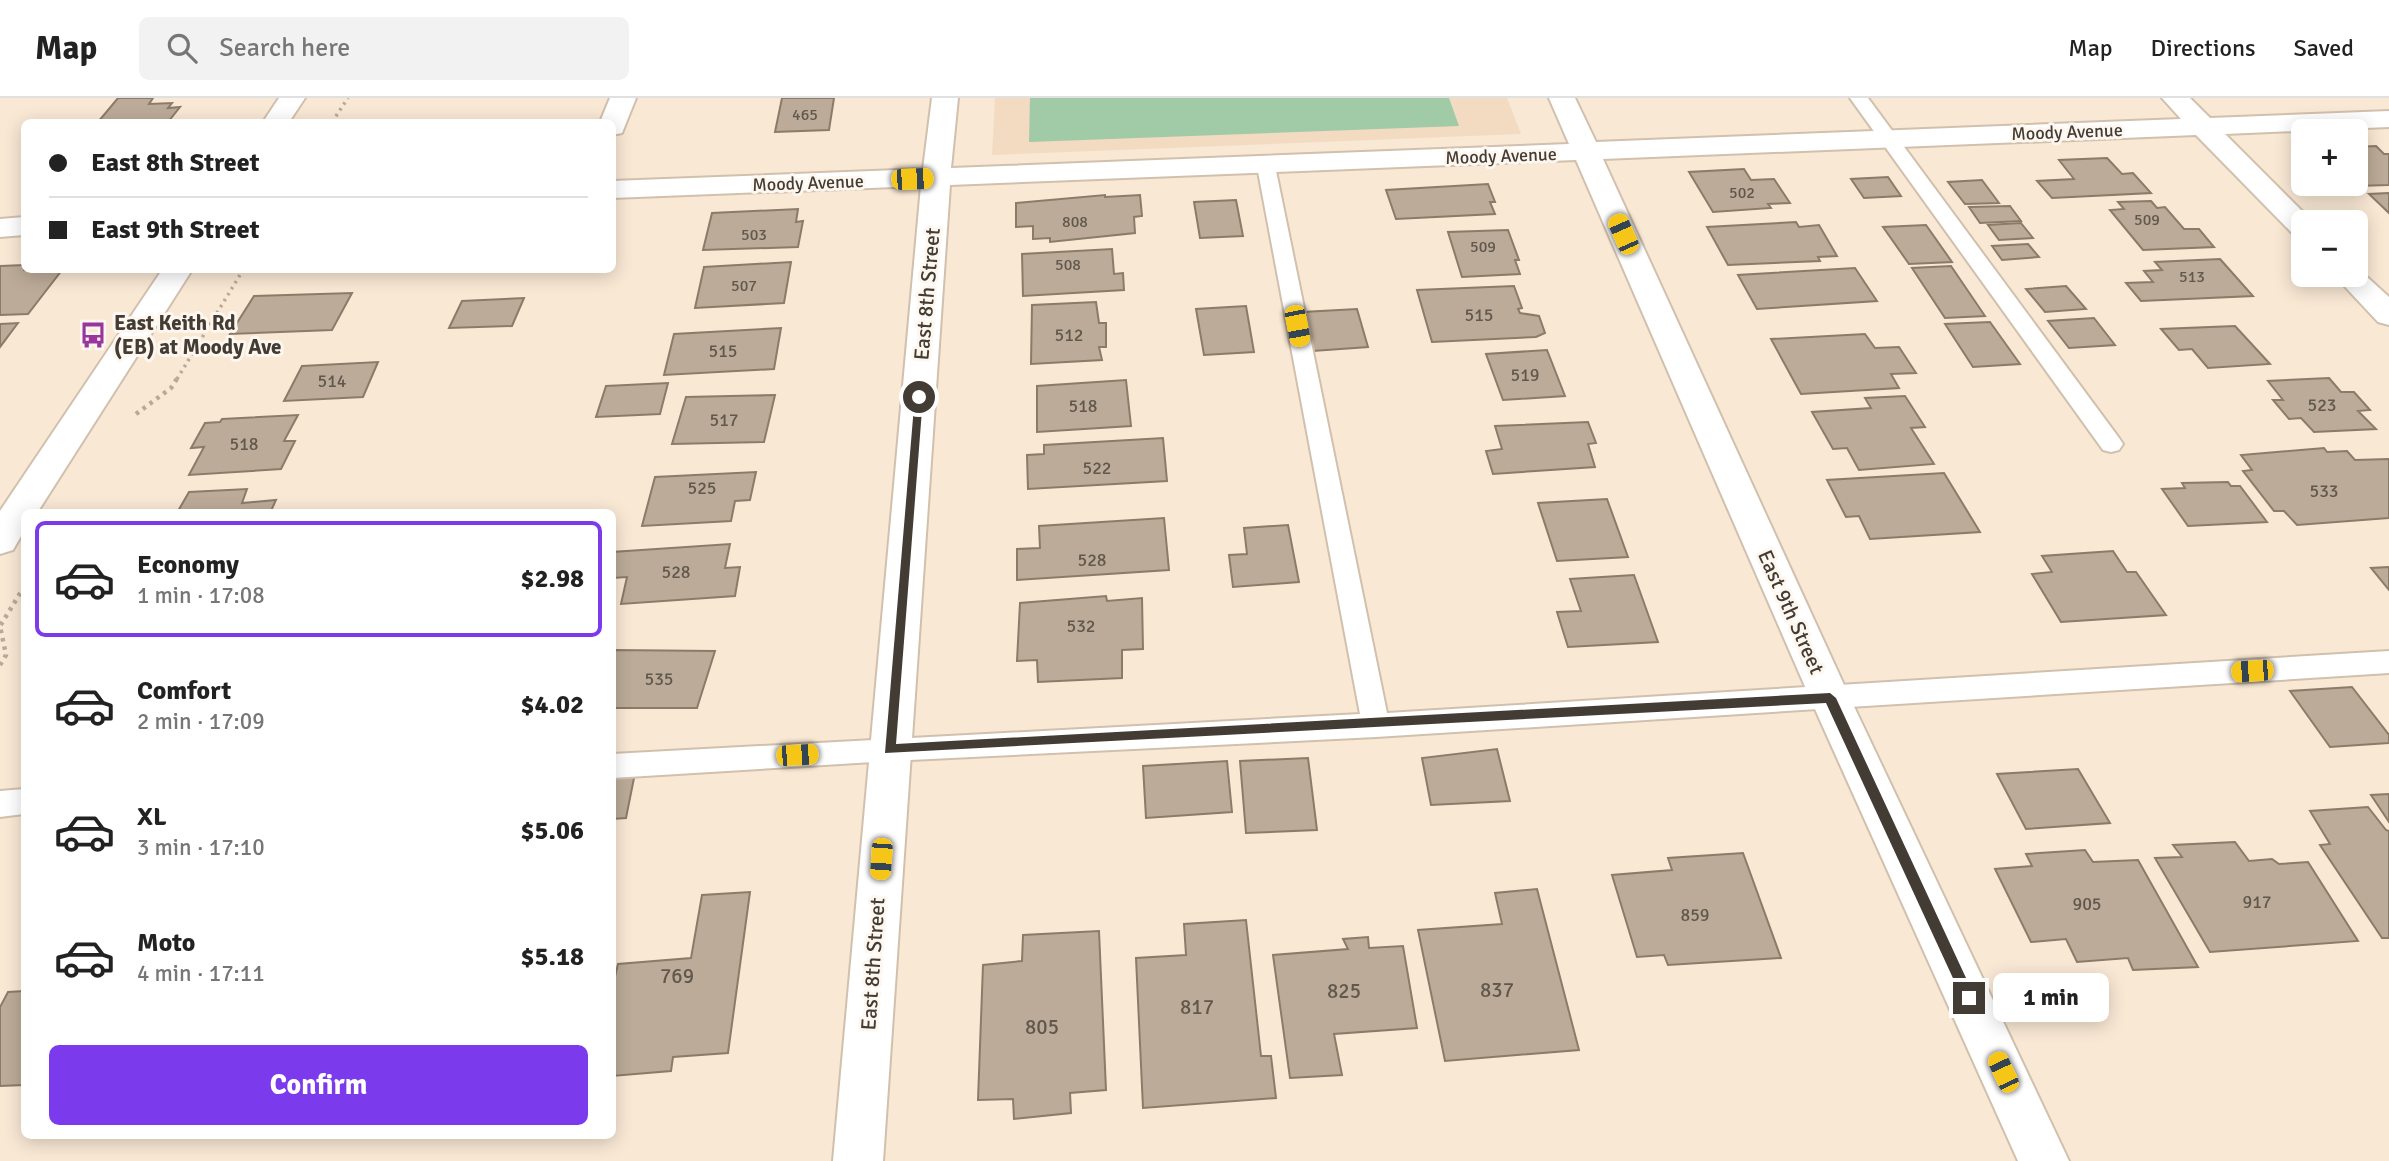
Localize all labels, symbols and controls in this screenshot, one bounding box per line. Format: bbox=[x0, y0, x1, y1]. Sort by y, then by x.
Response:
search box bbox=[139, 17, 629, 80]
text: Map bbox=[35, 28, 97, 69]
icon: search bbox=[163, 29, 201, 67]
text: Search here bbox=[219, 32, 350, 64]
text: Map bbox=[2068, 33, 2113, 63]
text: Directions bbox=[2151, 33, 2256, 63]
text: Saved bbox=[2294, 33, 2354, 63]
house number: 465 bbox=[792, 105, 818, 125]
street label: Moody Avenue bbox=[2011, 119, 2123, 145]
map controls bbox=[2291, 119, 2368, 287]
button: + bbox=[2291, 119, 2368, 196]
street label: Moody Avenue bbox=[1445, 143, 1557, 169]
text: East 8th Street bbox=[91, 147, 259, 179]
car bbox=[891, 168, 934, 190]
street label: Moody Avenue bbox=[752, 170, 864, 196]
house number: 502 bbox=[1729, 183, 1755, 203]
house number: 509 bbox=[2134, 210, 2160, 230]
button: − bbox=[2291, 210, 2368, 287]
car bbox=[1605, 211, 1642, 257]
house number: 808 bbox=[1062, 212, 1088, 232]
text: East 9th Street bbox=[91, 214, 259, 246]
house number: 503 bbox=[741, 225, 767, 245]
street label: East 8th Street bbox=[908, 227, 946, 361]
house number: 509 bbox=[1470, 237, 1496, 257]
house number: 508 bbox=[1055, 255, 1081, 275]
house number: 513 bbox=[2179, 267, 2205, 287]
house number: 507 bbox=[731, 276, 757, 296]
car bbox=[1283, 303, 1312, 349]
house number: 515 bbox=[1464, 304, 1494, 326]
place label: East Keith Rd (EB) at Moody Ave bbox=[114, 310, 282, 360]
bus stop icon: East Keith Rd (EB) at Moody Ave bbox=[78, 320, 108, 350]
house number: 512 bbox=[1054, 324, 1084, 346]
house number: 515 bbox=[708, 340, 738, 362]
house number: 519 bbox=[1510, 364, 1540, 386]
house number: 514 bbox=[317, 370, 347, 392]
route start bbox=[903, 381, 935, 413]
house number: 523 bbox=[2307, 394, 2337, 416]
house number: 518 bbox=[1068, 395, 1098, 417]
house number: 517 bbox=[709, 409, 739, 431]
house number: 518 bbox=[229, 433, 259, 455]
house number: 522 bbox=[1082, 457, 1112, 479]
house number: 525 bbox=[687, 477, 717, 499]
house number: 533 bbox=[2309, 480, 2339, 502]
street label: East 9th Street bbox=[1752, 546, 1830, 678]
icon: car bbox=[53, 548, 116, 611]
text: Economy bbox=[137, 549, 239, 581]
house number: 528 bbox=[1077, 549, 1107, 571]
house number: 528 bbox=[661, 561, 691, 583]
text: $2.98 bbox=[520, 563, 584, 595]
text: 1 min · 17:08 bbox=[137, 581, 265, 610]
house number: 532 bbox=[1066, 615, 1096, 637]
car bbox=[2231, 659, 2274, 683]
house number: 535 bbox=[644, 668, 674, 690]
icon: car bbox=[53, 674, 116, 737]
text: Comfort bbox=[137, 675, 231, 707]
text: $4.02 bbox=[520, 689, 584, 721]
text: 2 min · 17:09 bbox=[137, 707, 265, 736]
car bbox=[776, 743, 819, 767]
icon: car bbox=[53, 800, 116, 863]
text: XL bbox=[137, 801, 167, 833]
text: $5.06 bbox=[520, 815, 584, 847]
text: 3 min · 17:10 bbox=[137, 833, 265, 862]
car bbox=[870, 837, 893, 881]
house number: 917 bbox=[2242, 891, 2272, 913]
house number: 905 bbox=[2072, 893, 2102, 915]
street label: East 8th Street bbox=[855, 897, 891, 1031]
house number: 859 bbox=[1680, 904, 1710, 926]
icon: car bbox=[53, 926, 116, 989]
text: Moto bbox=[137, 927, 195, 959]
text: $5.18 bbox=[520, 941, 584, 973]
text: 4 min · 17:11 bbox=[137, 959, 265, 988]
house number: 769 bbox=[660, 963, 694, 989]
callout: 1 min bbox=[1994, 974, 2109, 1023]
house number: 837 bbox=[1480, 977, 1514, 1003]
house number: 825 bbox=[1327, 978, 1361, 1004]
route end bbox=[1953, 982, 1985, 1014]
text: 1 min bbox=[2023, 983, 2079, 1012]
house number: 817 bbox=[1180, 994, 1214, 1020]
house number: 805 bbox=[1025, 1014, 1059, 1040]
button: Confirm bbox=[49, 1045, 588, 1125]
car bbox=[1985, 1049, 2022, 1095]

